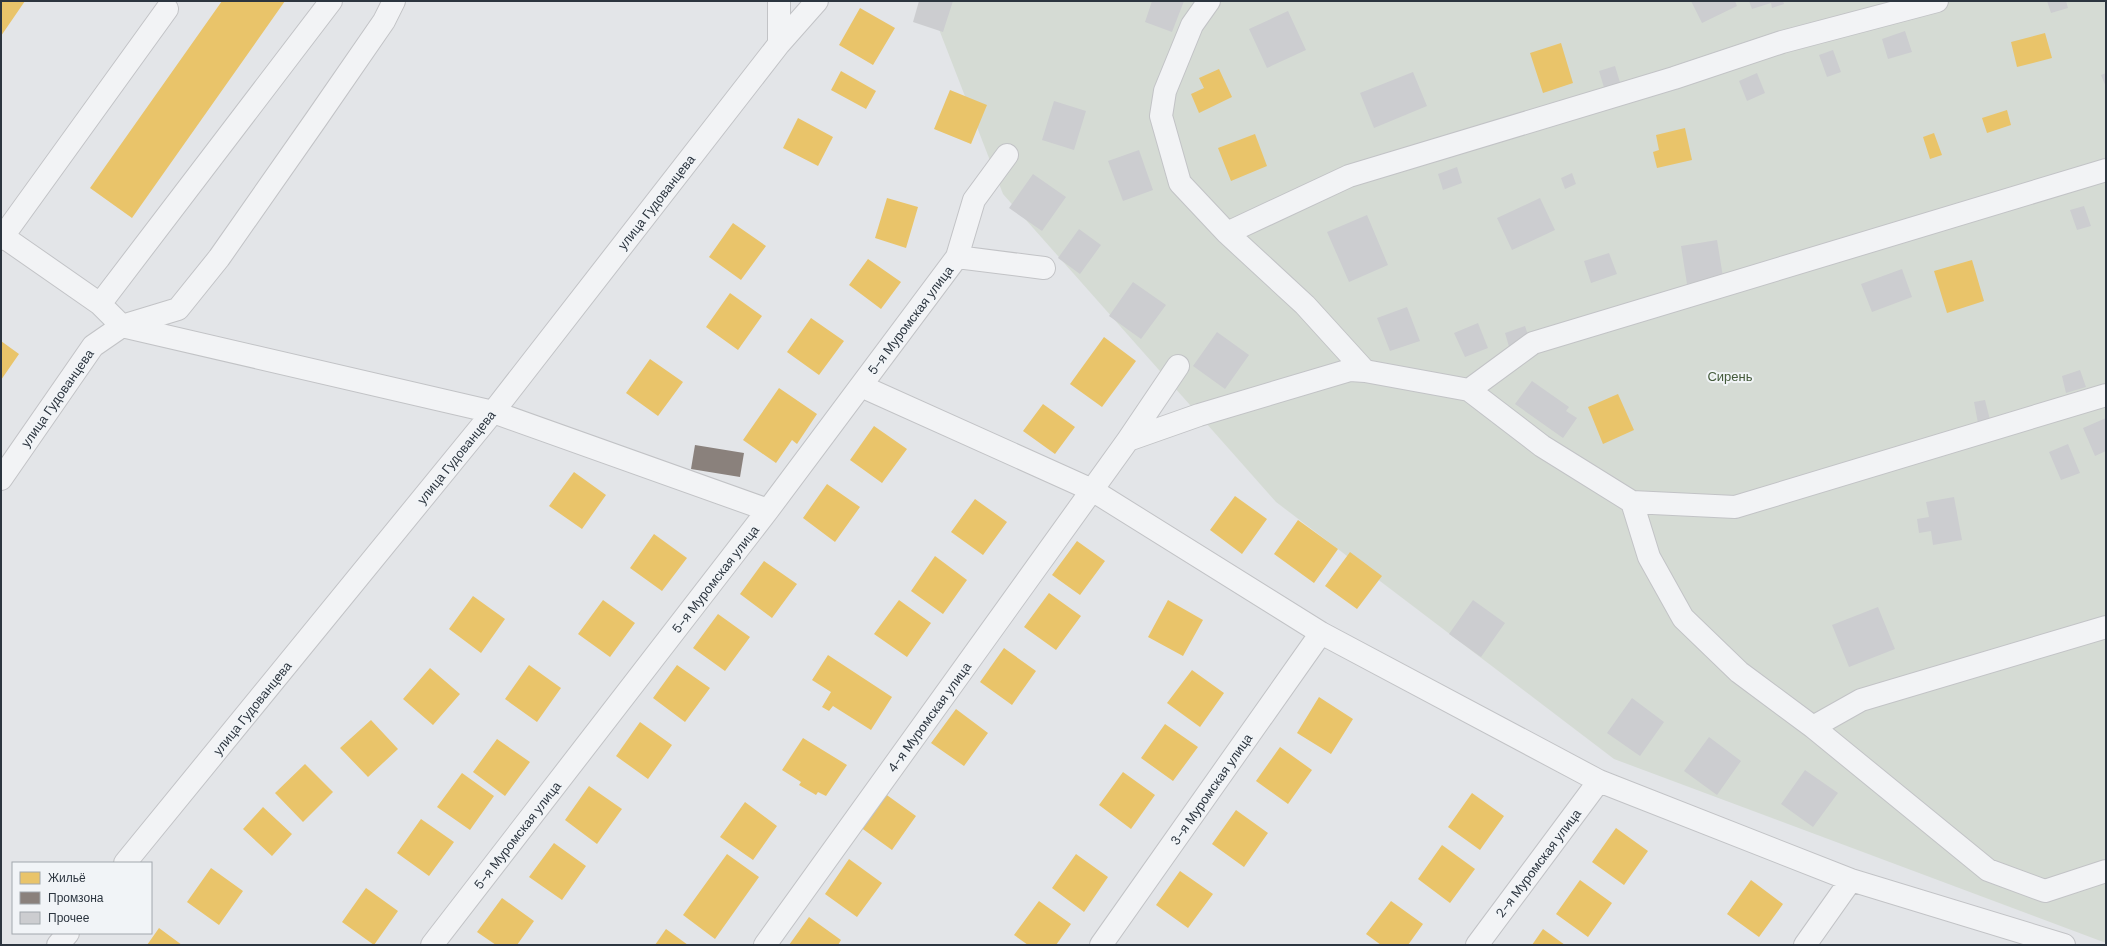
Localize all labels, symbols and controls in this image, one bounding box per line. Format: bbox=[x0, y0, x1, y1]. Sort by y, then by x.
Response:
street label: улица Гудованцева bbox=[614, 151, 699, 253]
street label: 5-я Муромская улица bbox=[864, 262, 957, 378]
street label: улица Гудованцева bbox=[17, 345, 98, 451]
park label: Сирень bbox=[1707, 368, 1753, 385]
street label: улица Гудованцева bbox=[413, 406, 500, 508]
street label: 5-я Муромская улица bbox=[668, 521, 763, 637]
street label: улица Гудованцева bbox=[209, 657, 296, 759]
street label: 4-я Муромская улица bbox=[884, 658, 976, 776]
street label: 3-я Муромская улица bbox=[1167, 730, 1257, 848]
street label: 5-я Муромская улица bbox=[470, 777, 565, 893]
street label: 2-я Муромская улица bbox=[1492, 805, 1585, 921]
legend bbox=[12, 862, 152, 934]
text: Жильё bbox=[48, 870, 86, 886]
text: Промзона bbox=[48, 890, 104, 906]
text: Прочее bbox=[48, 910, 90, 926]

